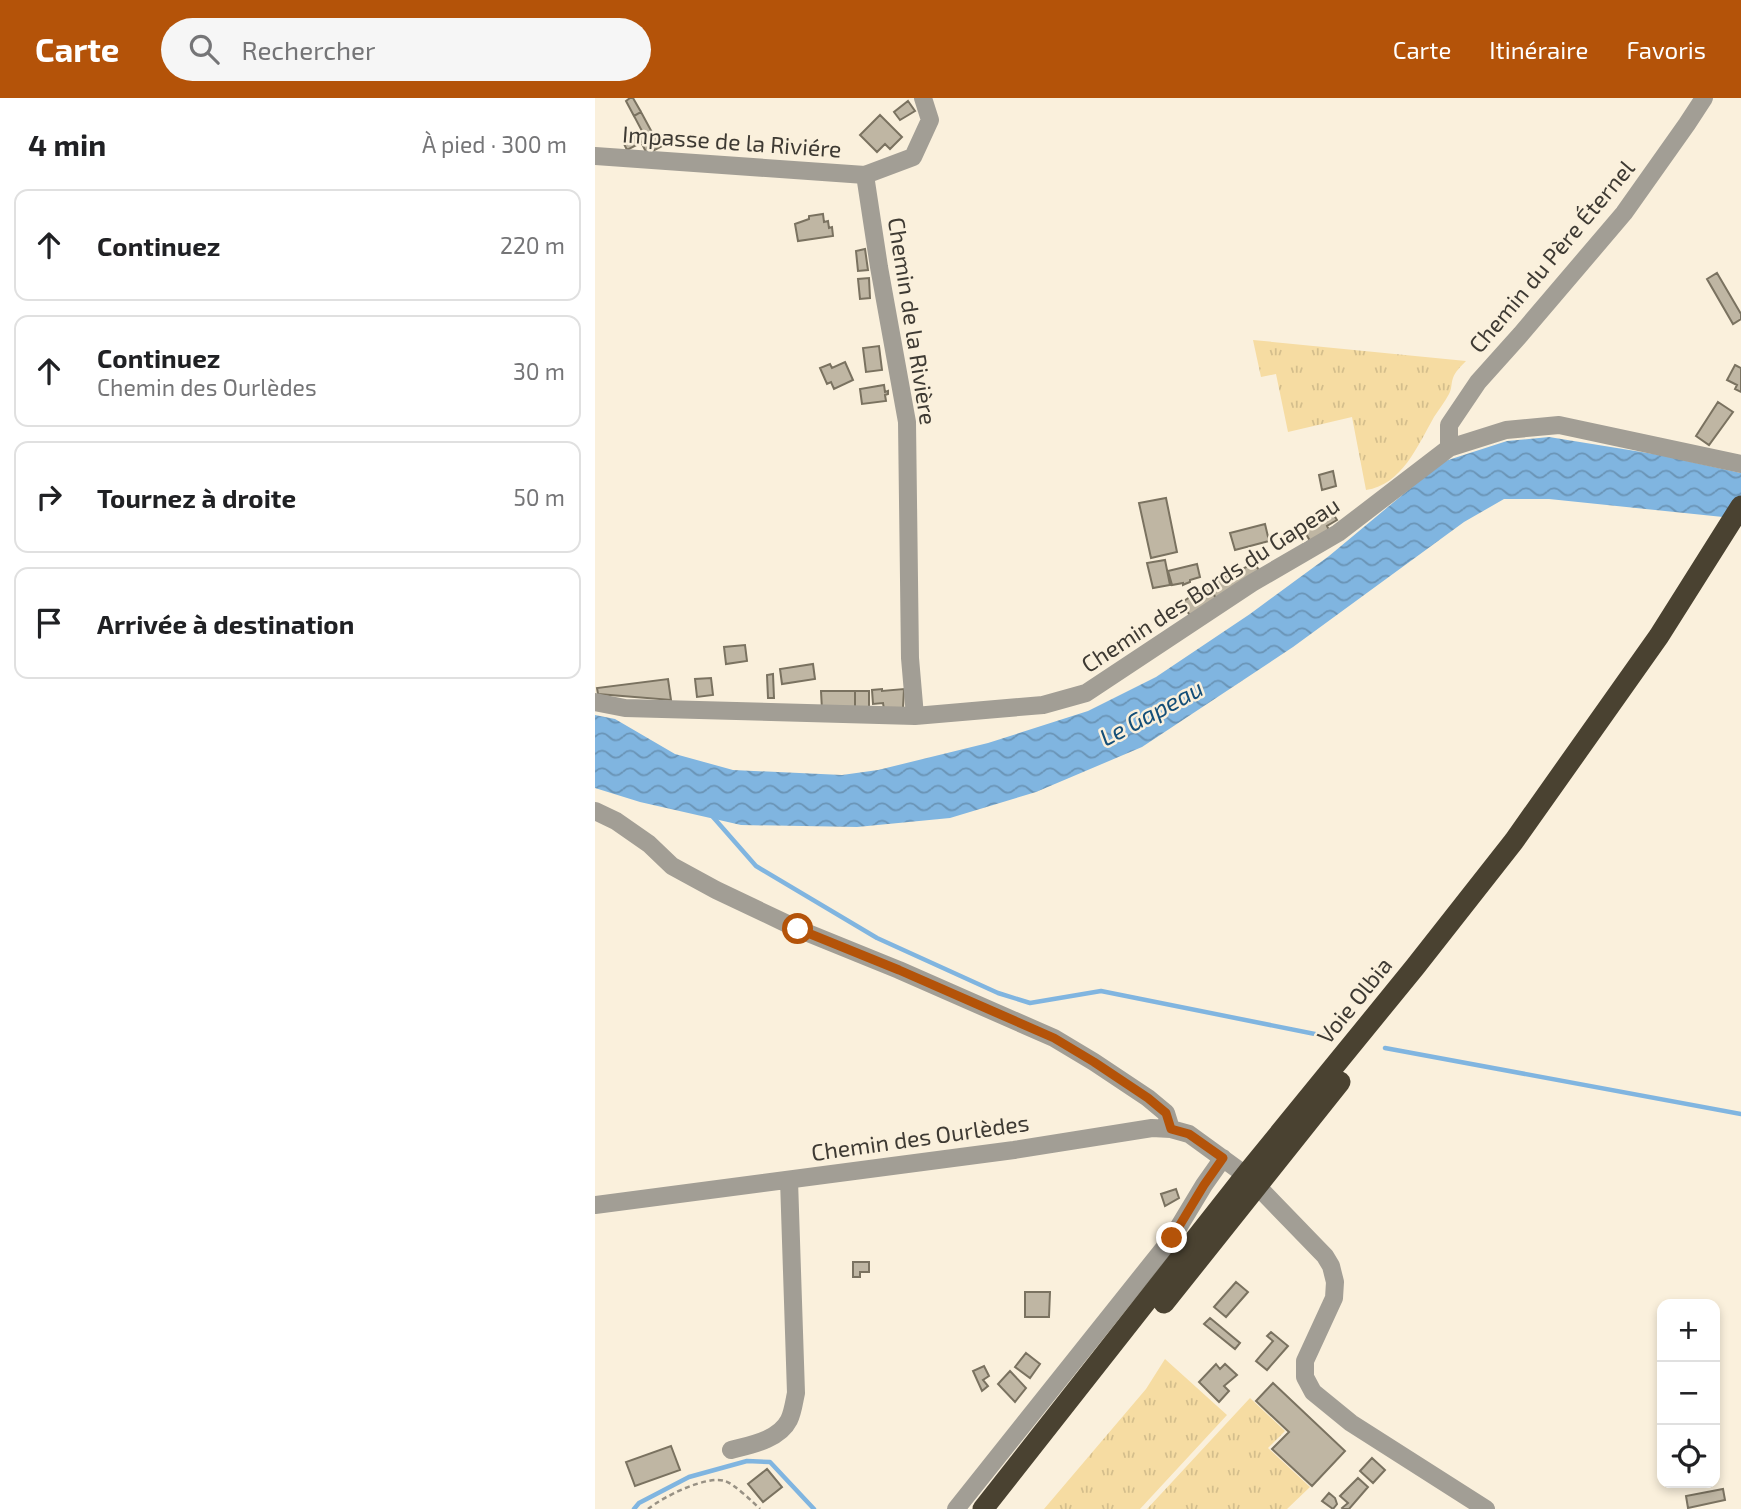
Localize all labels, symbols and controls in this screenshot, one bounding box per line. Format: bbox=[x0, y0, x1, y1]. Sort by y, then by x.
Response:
search box bbox=[161, 18, 651, 81]
text: Carte bbox=[35, 29, 119, 69]
icon: search bbox=[185, 30, 223, 68]
text: Rechercher bbox=[241, 34, 375, 65]
text: Carte bbox=[1393, 35, 1451, 64]
text: Itinéraire bbox=[1489, 35, 1588, 64]
text: Favoris bbox=[1626, 35, 1706, 64]
street label: Impasse de la Riviére bbox=[621, 119, 843, 163]
text: 4 min bbox=[28, 126, 106, 162]
text: À pied · 300 m bbox=[422, 130, 567, 158]
street label: Chemin du Père Éternel bbox=[1462, 154, 1640, 358]
street label: Chemin de la Rivière bbox=[883, 215, 943, 427]
icon: ahead bbox=[30, 226, 68, 264]
text: Continuez bbox=[97, 230, 220, 261]
text: 220 m bbox=[500, 231, 565, 259]
text: Continuez bbox=[97, 342, 220, 373]
icon: ahead bbox=[30, 352, 68, 390]
text: 30 m bbox=[513, 357, 565, 385]
text: Chemin des Ourlèdes bbox=[97, 373, 317, 401]
icon: right bbox=[30, 478, 68, 516]
text: Tournez à droite bbox=[97, 482, 296, 513]
text: 50 m bbox=[514, 483, 565, 511]
street label: Chemin des Bords du Gapeau bbox=[1076, 490, 1344, 678]
icon: arrive bbox=[30, 604, 68, 642]
text: Arrivée à destination bbox=[97, 608, 354, 639]
water label: Le Gapeau bbox=[1094, 673, 1208, 751]
route start bbox=[782, 913, 813, 944]
street label: Voie Olbia bbox=[1311, 951, 1397, 1049]
street label: Chemin des Ourlèdes bbox=[809, 1108, 1031, 1166]
route end bbox=[1156, 1222, 1187, 1253]
map controls bbox=[1657, 1299, 1720, 1488]
button: + bbox=[1657, 1299, 1720, 1362]
button: − bbox=[1657, 1362, 1720, 1425]
button: locate bbox=[1657, 1425, 1720, 1488]

